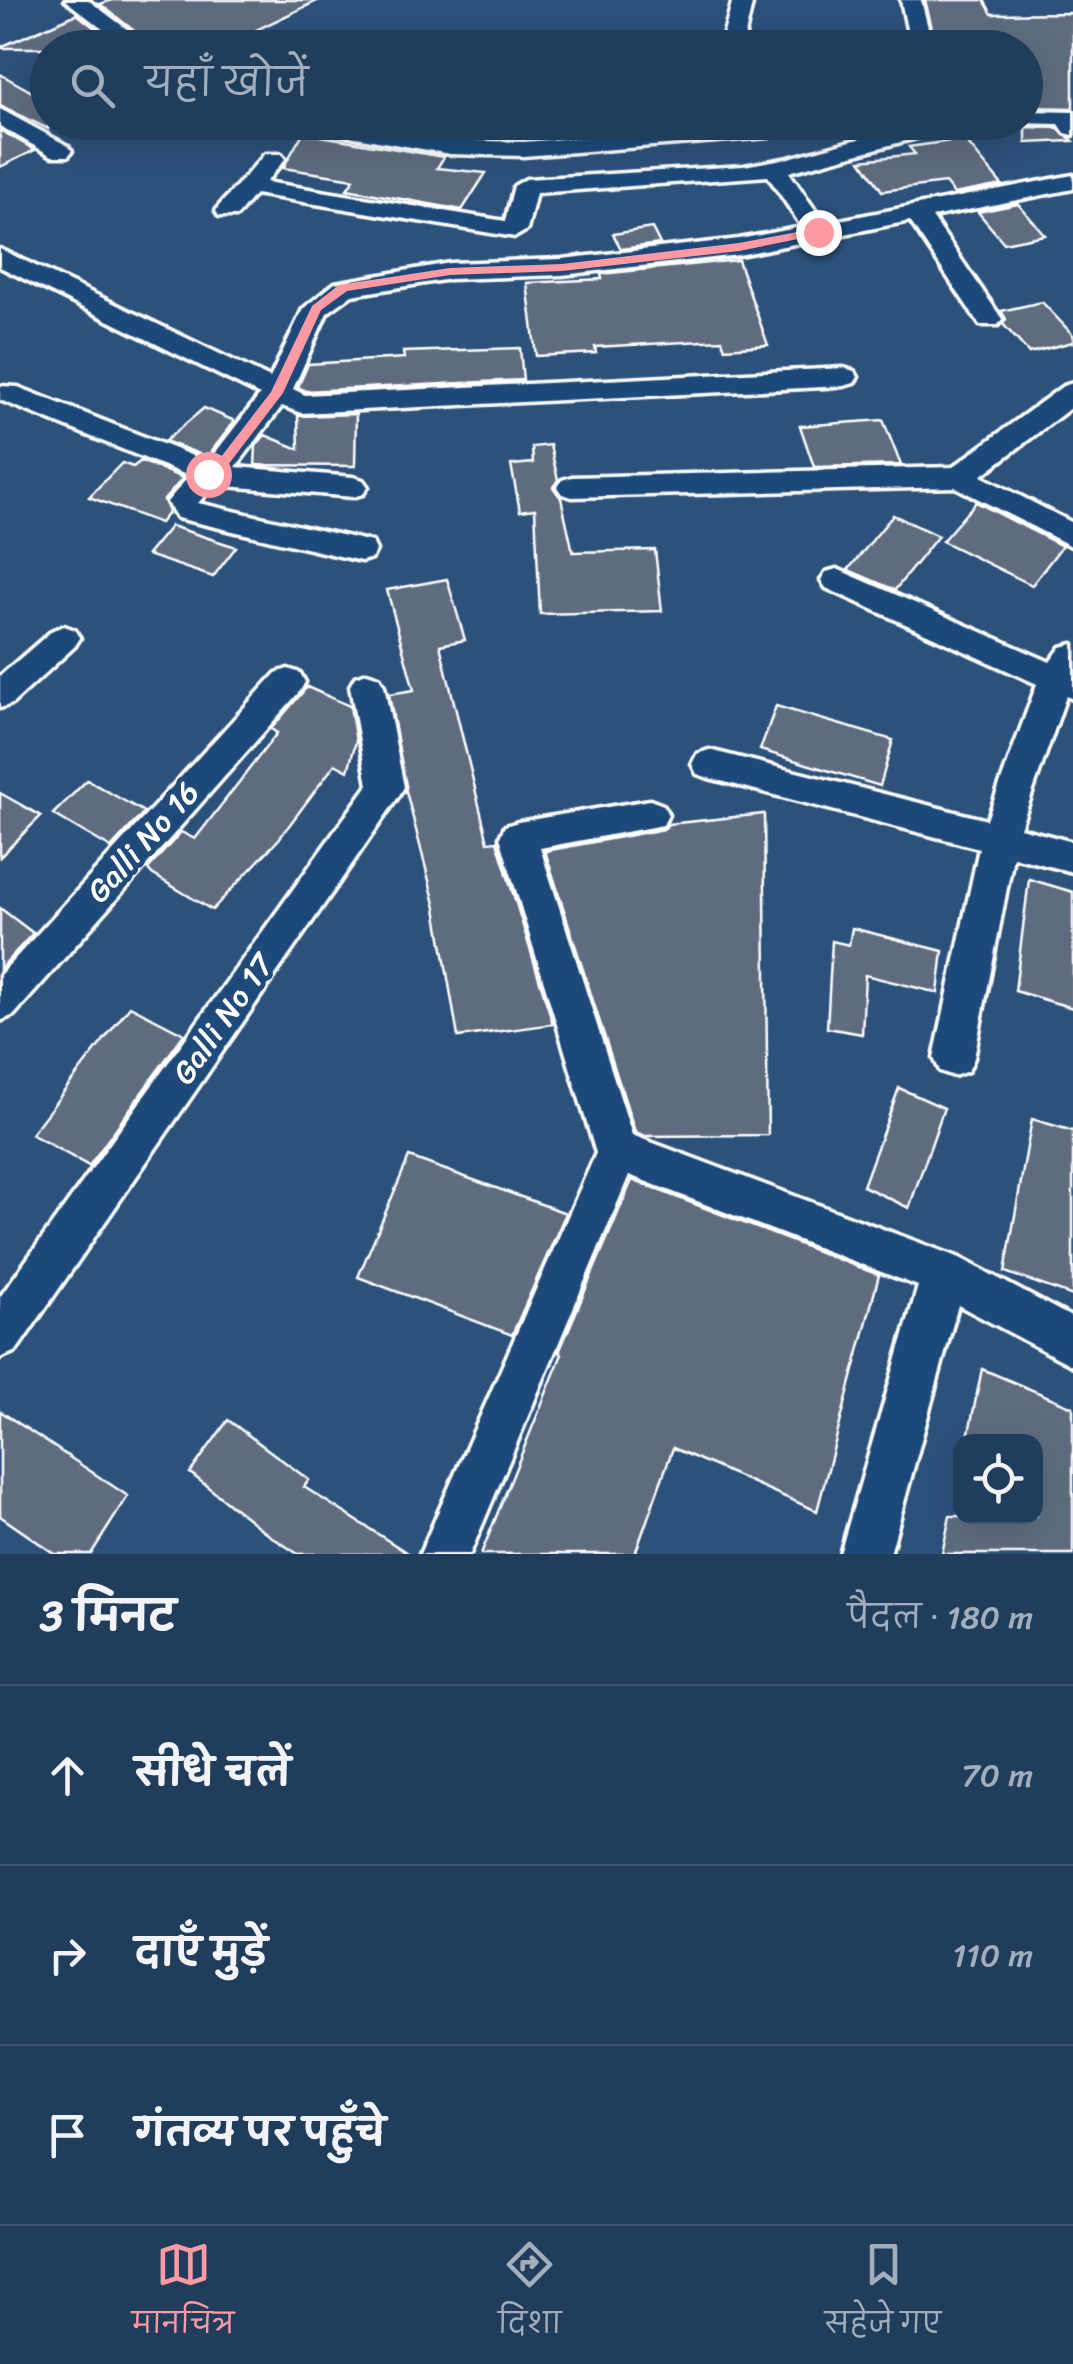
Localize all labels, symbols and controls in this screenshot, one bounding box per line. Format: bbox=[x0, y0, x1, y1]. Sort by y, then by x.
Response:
search box bbox=[30, 30, 1043, 140]
text: यहाँ खोजें bbox=[145, 49, 308, 116]
icon: search bbox=[65, 58, 120, 113]
route end bbox=[796, 210, 842, 256]
route start bbox=[186, 452, 232, 498]
street label: Galli No 16 bbox=[72, 767, 214, 917]
street label: Galli No 17 bbox=[157, 940, 290, 1097]
map controls bbox=[953, 1434, 1043, 1524]
button: locate bbox=[953, 1434, 1043, 1524]
text: 3 मिनट bbox=[40, 1579, 176, 1653]
text: पैदल · 180 m bbox=[848, 1589, 1033, 1646]
text: सीधे चलें bbox=[135, 1739, 291, 1806]
text: 70 m bbox=[962, 1747, 1033, 1804]
icon: ahead bbox=[40, 1748, 95, 1803]
text: दाएँ मुड़ें bbox=[135, 1919, 267, 1986]
text: 110 m bbox=[952, 1927, 1033, 1984]
icon: right bbox=[40, 1928, 95, 1983]
text: गंतव्य पर पहुँचे bbox=[135, 2099, 386, 2166]
icon: arrive bbox=[40, 2108, 95, 2163]
tab: मानचित्र bbox=[132, 2237, 234, 2354]
tab: दिशा bbox=[498, 2237, 561, 2354]
tab: सहेजे गए bbox=[825, 2237, 941, 2354]

